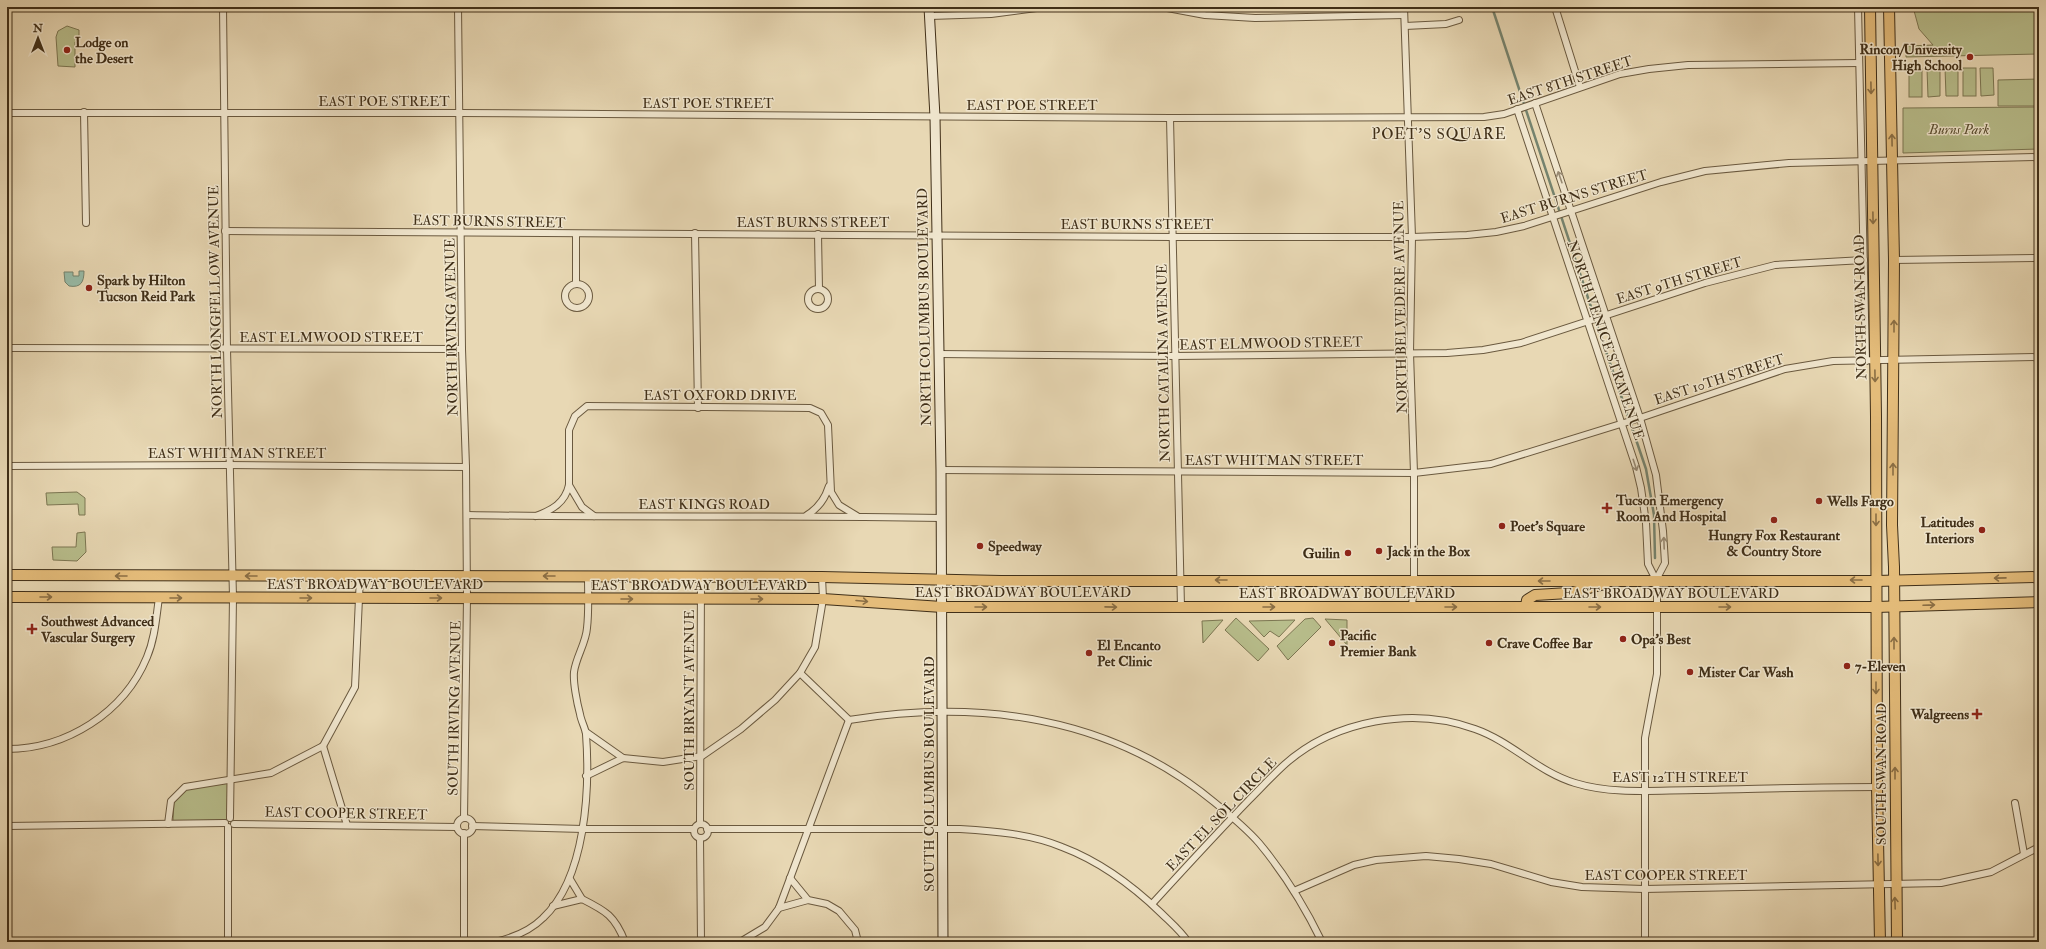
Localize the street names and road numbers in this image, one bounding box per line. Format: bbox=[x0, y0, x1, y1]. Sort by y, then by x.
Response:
street label: EAST 8TH STREET bbox=[1506, 52, 1635, 109]
street label: EAST POE STREET bbox=[318, 93, 450, 110]
street label: EAST POE STREET bbox=[642, 95, 774, 112]
street label: EAST POE STREET bbox=[966, 97, 1098, 114]
street label: EAST BURNS STREET bbox=[1499, 166, 1650, 227]
street label: NORTH LONGFELLOW AVENUE bbox=[205, 185, 226, 419]
street label: NORTH COLUMBUS BOULEVARD bbox=[914, 188, 935, 426]
street label: NORTH BELVEDERE AVENUE bbox=[1390, 200, 1411, 414]
street label: EAST BURNS STREET bbox=[412, 212, 566, 231]
street label: EAST BURNS STREET bbox=[737, 214, 890, 231]
street label: EAST BURNS STREET bbox=[1061, 216, 1214, 233]
street label: NORTH SWAN ROAD bbox=[1851, 234, 1870, 380]
street label: NORTH IRVING AVENUE bbox=[441, 238, 462, 416]
street label: NORTH VENICE STRAVENUE bbox=[1563, 238, 1648, 442]
street label: EAST 9TH STREET bbox=[1614, 253, 1745, 308]
street label: NORTH CATALINA AVENUE bbox=[1153, 264, 1174, 462]
street label: EAST ELMWOOD STREET bbox=[239, 329, 423, 346]
street label: EAST ELMWOOD STREET bbox=[1179, 333, 1364, 354]
street label: EAST 10TH STREET bbox=[1652, 350, 1787, 409]
street label: EAST OXFORD DRIVE bbox=[643, 387, 797, 404]
street label: EAST WHITMAN STREET bbox=[148, 445, 327, 462]
street label: EAST WHITMAN STREET bbox=[1185, 452, 1364, 469]
street label: EAST KINGS ROAD bbox=[638, 496, 770, 513]
street label: EAST BROADWAY BOULEVARD bbox=[267, 576, 483, 593]
street label: EAST BROADWAY BOULEVARD bbox=[591, 577, 807, 594]
street label: EAST BROADWAY BOULEVARD bbox=[915, 584, 1131, 601]
street label: EAST BROADWAY BOULEVARD bbox=[1239, 585, 1455, 602]
street label: EAST BROADWAY BOULEVARD bbox=[1563, 585, 1779, 602]
street label: SOUTH BRYANT AVENUE bbox=[681, 610, 698, 790]
street label: SOUTH IRVING AVENUE bbox=[444, 620, 465, 796]
street label: SOUTH COLUMBUS BOULEVARD bbox=[921, 656, 938, 892]
street label: SOUTH SWAN ROAD bbox=[1873, 703, 1890, 845]
street label: EAST EL SOL CIRCLE bbox=[1163, 754, 1280, 875]
street label: EAST 12TH STREET bbox=[1612, 769, 1748, 786]
street label: EAST COOPER STREET bbox=[264, 804, 428, 823]
street label: EAST COOPER STREET bbox=[1584, 867, 1748, 884]

